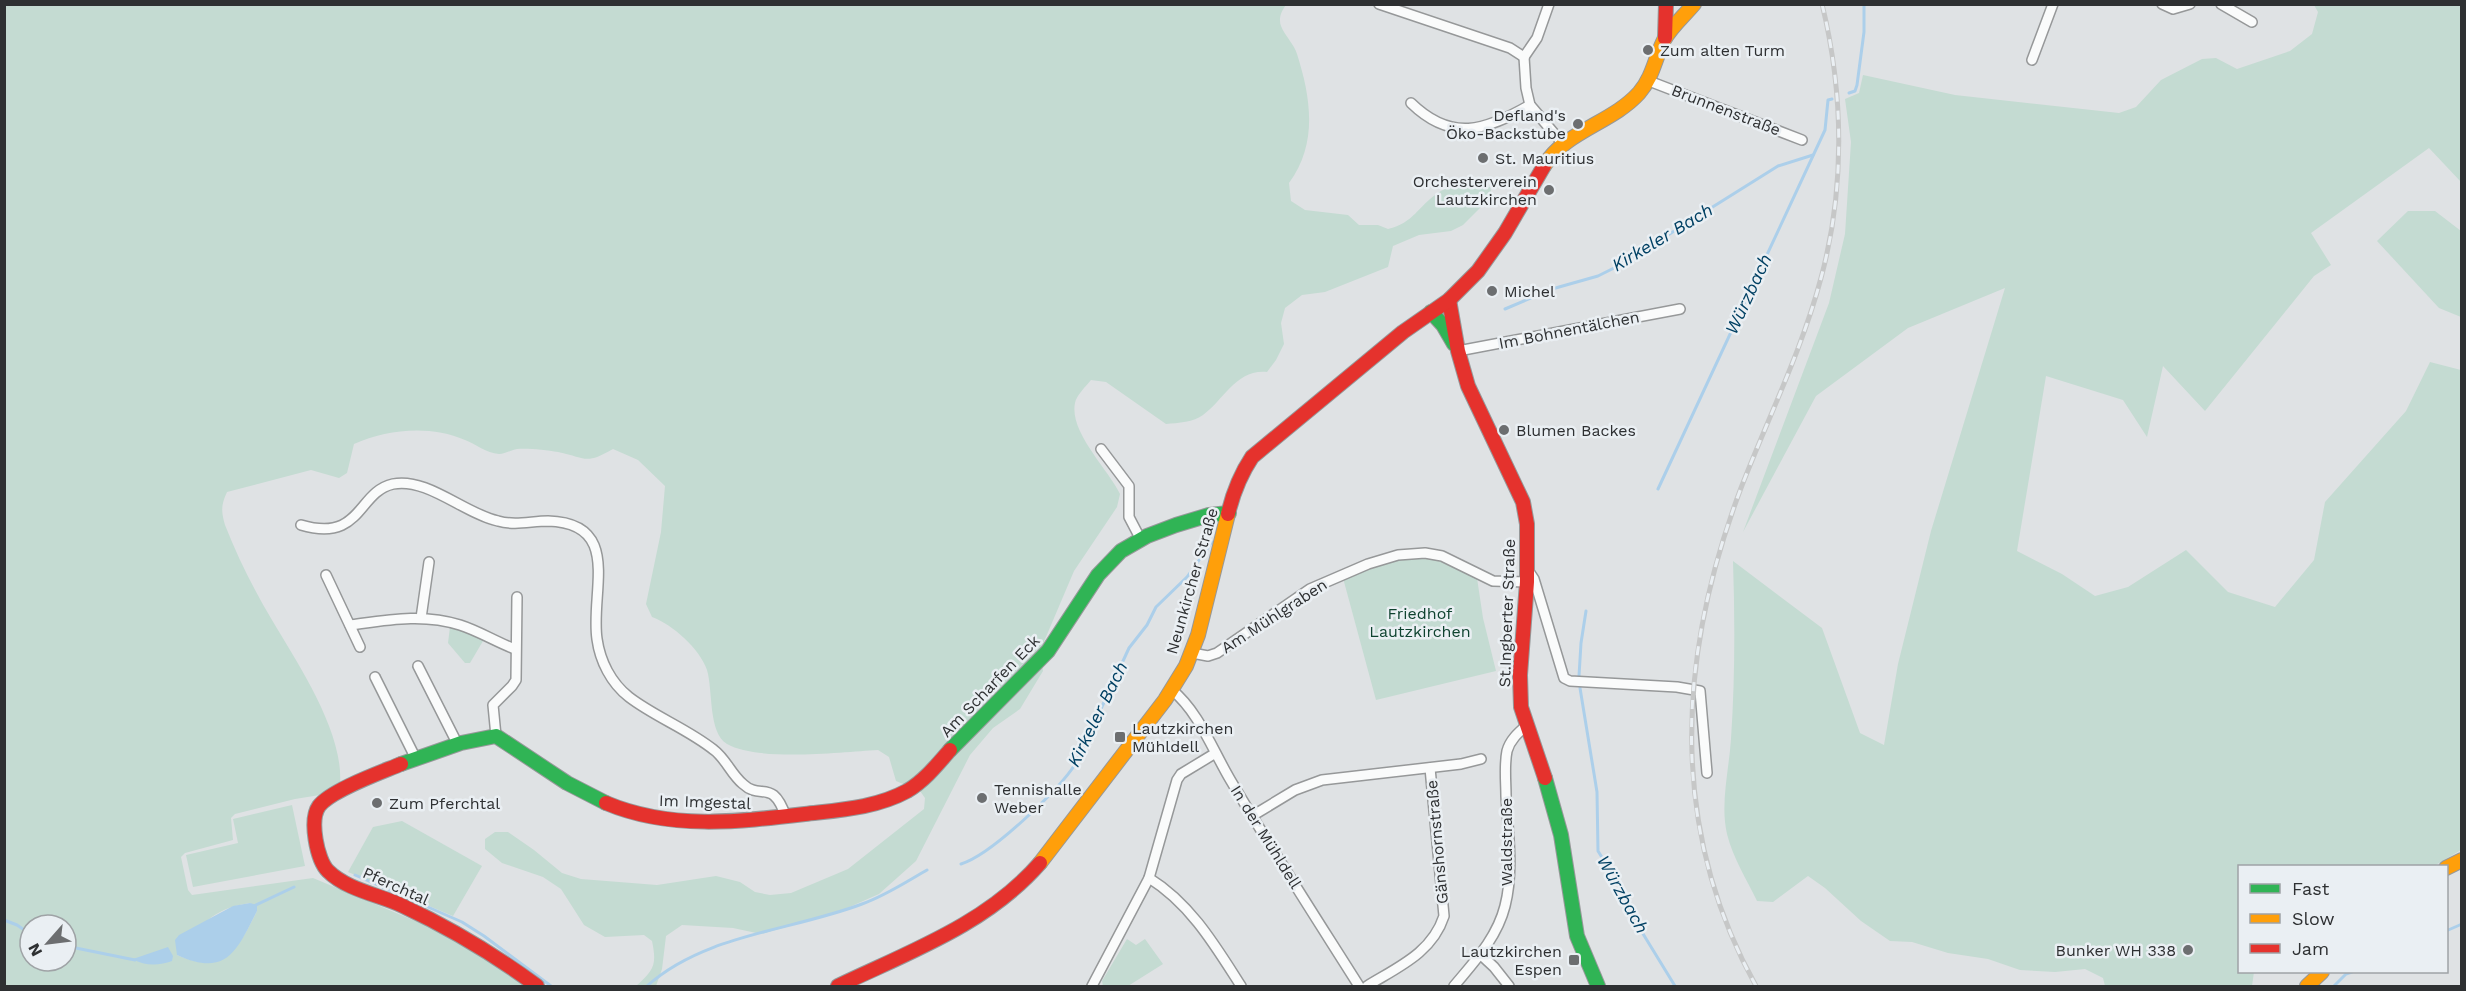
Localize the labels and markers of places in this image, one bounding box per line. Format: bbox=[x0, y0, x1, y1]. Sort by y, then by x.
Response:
place label: Zum alten Turm bbox=[1660, 41, 1785, 60]
marker: Zum alten Turm bbox=[1641, 43, 1655, 57]
place label: Defland's Öko-Backstube bbox=[1446, 106, 1566, 143]
marker: Defland's Öko-Backstube bbox=[1571, 117, 1585, 131]
place label: St. Mauritius bbox=[1495, 149, 1594, 168]
marker: St. Mauritius bbox=[1476, 151, 1490, 165]
place label: Orchesterverein Lautzkirchen bbox=[1413, 172, 1537, 209]
marker: Orchesterverein Lautzkirchen bbox=[1542, 183, 1556, 197]
place label: Michel bbox=[1504, 282, 1555, 301]
marker: Michel bbox=[1485, 284, 1499, 298]
place label: Blumen Backes bbox=[1516, 421, 1636, 440]
marker: Blumen Backes bbox=[1497, 423, 1511, 437]
place label: Lautzkirchen Mühldell bbox=[1132, 719, 1233, 756]
marker: Lautzkirchen Mühldell bbox=[1113, 730, 1127, 744]
place label: Tennishalle Weber bbox=[994, 780, 1082, 817]
marker: Tennishalle Weber bbox=[975, 791, 989, 805]
place label: Zum Pferchtal bbox=[389, 794, 500, 813]
marker: Zum Pferchtal bbox=[370, 796, 384, 810]
place label: Bunker WH 338 bbox=[2055, 941, 2176, 960]
place label: Lautzkirchen Espen bbox=[1461, 942, 1562, 979]
marker: Bunker WH 338 bbox=[2181, 943, 2195, 957]
marker: Lautzkirchen Espen bbox=[1567, 953, 1581, 967]

